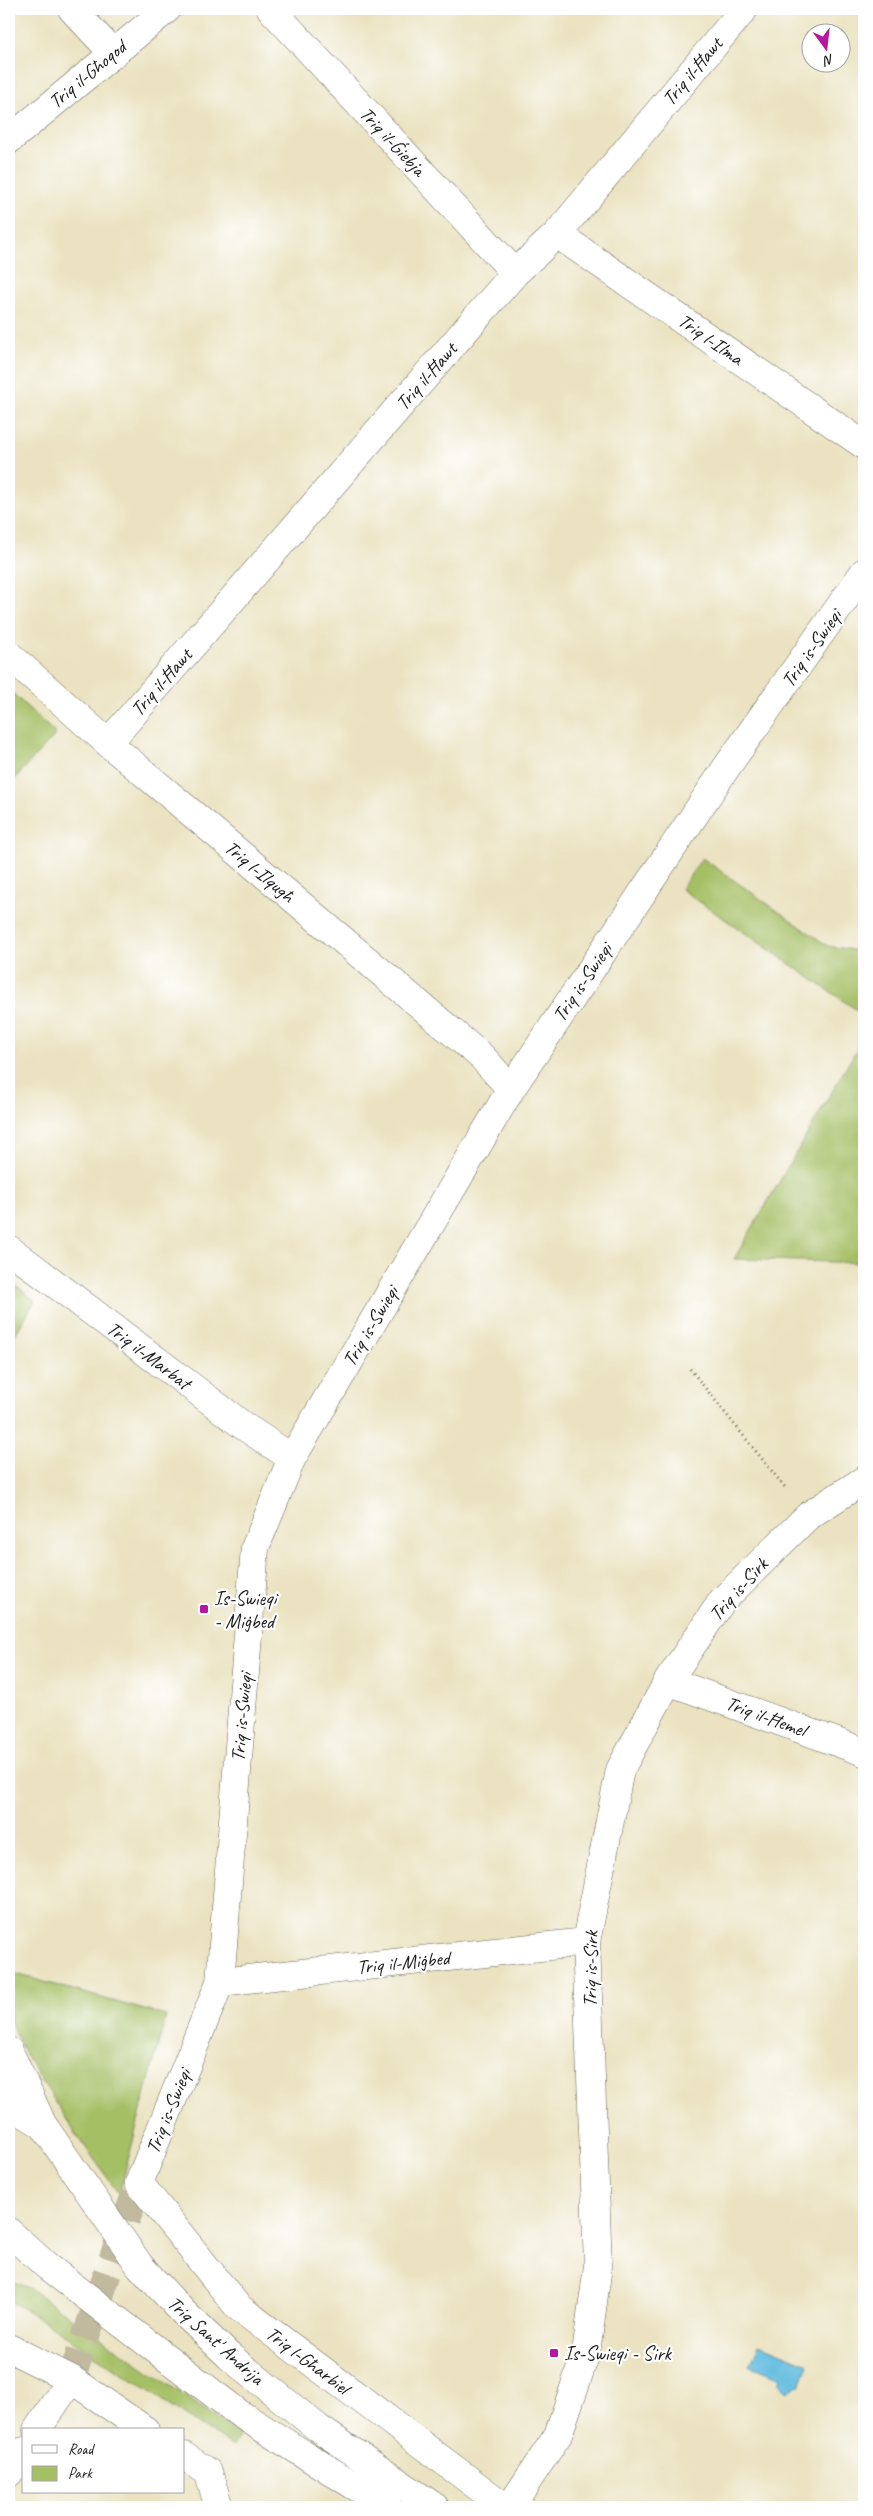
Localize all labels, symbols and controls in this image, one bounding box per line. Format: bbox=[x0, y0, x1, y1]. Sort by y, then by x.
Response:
north arrow bbox=[800, 22, 850, 72]
street label: Triq il-Ħawt bbox=[657, 30, 730, 111]
street label: Triq il-Għoqod bbox=[44, 33, 133, 114]
text: N bbox=[821, 51, 836, 70]
street label: Triq il-Ǵiebja bbox=[354, 101, 432, 183]
street label: Triq l-Ilma bbox=[673, 308, 749, 371]
street label: Triq il-Ħawt bbox=[390, 336, 464, 415]
street label: Triq is-Swieqi bbox=[776, 603, 849, 692]
street label: Triq il-Ħawt bbox=[125, 642, 199, 721]
street label: Triq l-Ilqugħ bbox=[219, 835, 301, 909]
street label: Triq is-Swieqi bbox=[547, 936, 619, 1026]
street label: Triq is-Swieqi bbox=[337, 1280, 405, 1371]
street label: Triq il-Marbat bbox=[102, 1316, 198, 1397]
street label: Triq is-Sirk bbox=[704, 1551, 774, 1626]
place label: Is-Swieqi - Miġbed bbox=[214, 1586, 279, 1634]
marker: Is-Swieqi - Miġbed bbox=[198, 1603, 210, 1615]
street label: Triq is-Swieqi bbox=[225, 1669, 258, 1763]
street label: Triq il-Ħemel bbox=[722, 1690, 813, 1744]
street label: Triq is-Sirk bbox=[577, 1929, 604, 2007]
street label: Triq il-Miġbed bbox=[355, 1945, 454, 1980]
street label: Triq is-Swieqi bbox=[140, 2063, 198, 2157]
street label: Triq Sant' Andrija bbox=[162, 2291, 271, 2392]
street label: Triq l-Għarbiel bbox=[261, 2321, 357, 2402]
place label: Is-Swieqi - Sirk bbox=[564, 2341, 673, 2366]
marker: Is-Swieqi - Sirk bbox=[548, 2347, 560, 2359]
legend bbox=[22, 2428, 185, 2494]
text: Road bbox=[68, 2440, 95, 2459]
text: Park bbox=[68, 2464, 93, 2483]

